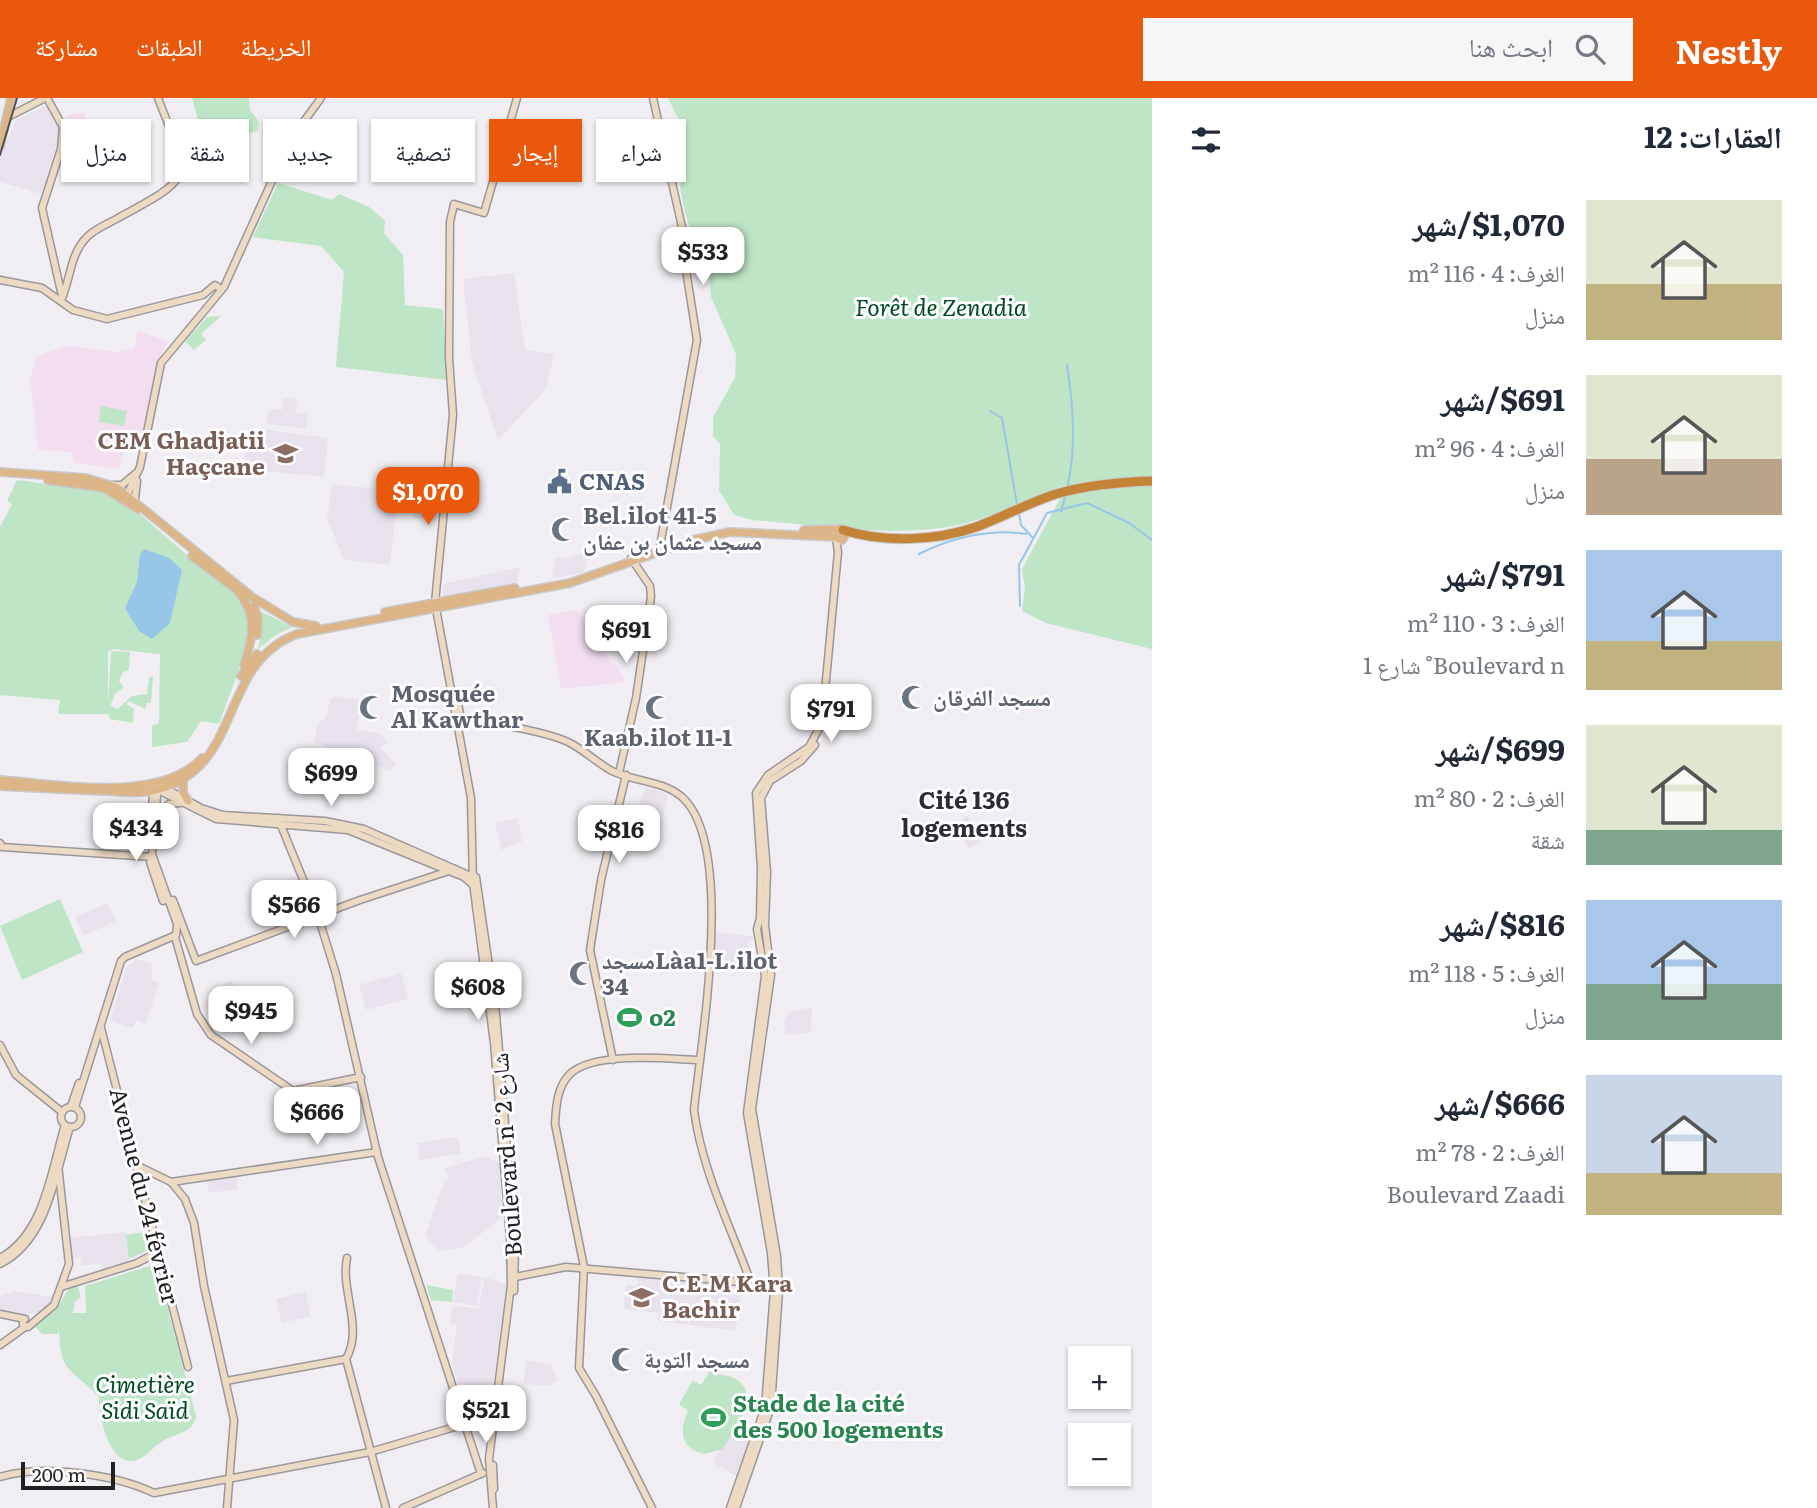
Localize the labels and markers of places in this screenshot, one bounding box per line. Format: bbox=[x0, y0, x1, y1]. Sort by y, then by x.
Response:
pin: $533 bbox=[662, 228, 744, 287]
place label: CEM Ghadjatii Haçcane bbox=[97, 422, 265, 482]
school or university icon: CEM Ghadjatii Haçcane bbox=[271, 440, 299, 468]
place label: CNAS bbox=[579, 463, 645, 497]
pin: $1,070 bbox=[371, 468, 485, 527]
public building icon: CNAS bbox=[545, 468, 573, 496]
place label: Bel.ilot 41-5 مسجد عثمان بن عفان bbox=[583, 497, 762, 557]
mosque icon: Bel.ilot 41-5 مسجد عثمان بن عفان bbox=[549, 515, 577, 543]
pin: $691 bbox=[585, 606, 667, 665]
place label: Mosquée Al Kawthar bbox=[391, 675, 524, 735]
place label: مسجد الفرقان bbox=[933, 679, 1051, 713]
pin: $791 bbox=[790, 684, 872, 744]
mosque icon: مسجد الفرقان bbox=[899, 684, 927, 712]
mosque icon: Mosquée Al Kawthar bbox=[357, 693, 385, 721]
mosque icon: Kaab.ilot 11-1 bbox=[644, 694, 672, 722]
place label: Kaab.ilot 11-1 bbox=[584, 719, 732, 753]
pin: $699 bbox=[290, 748, 372, 808]
pin: $434 bbox=[95, 804, 177, 863]
pin: $816 bbox=[578, 806, 660, 865]
pin: $566 bbox=[253, 880, 335, 940]
place label: مسجدLàa1-L.ilot 34 bbox=[602, 942, 777, 1002]
mosque icon: مسجدLàa1-L.ilot 34 bbox=[568, 960, 596, 988]
pin: $608 bbox=[437, 962, 519, 1022]
pin: $945 bbox=[210, 986, 292, 1046]
place label: o2 bbox=[649, 999, 676, 1033]
sports icon: o2 bbox=[615, 1004, 643, 1032]
pin: $666 bbox=[276, 1088, 358, 1147]
place label: C.E.M Kara Bachir bbox=[662, 1265, 793, 1325]
school or university icon: C.E.M Kara Bachir bbox=[628, 1283, 656, 1311]
place label: مسجد التوبة bbox=[644, 1341, 750, 1375]
mosque icon: مسجد التوبة bbox=[610, 1346, 638, 1374]
place label: Stade de la cité des 500 logements bbox=[733, 1385, 943, 1445]
pin: $521 bbox=[445, 1386, 527, 1445]
sports icon: Stade de la cité des 500 logements bbox=[699, 1403, 727, 1431]

